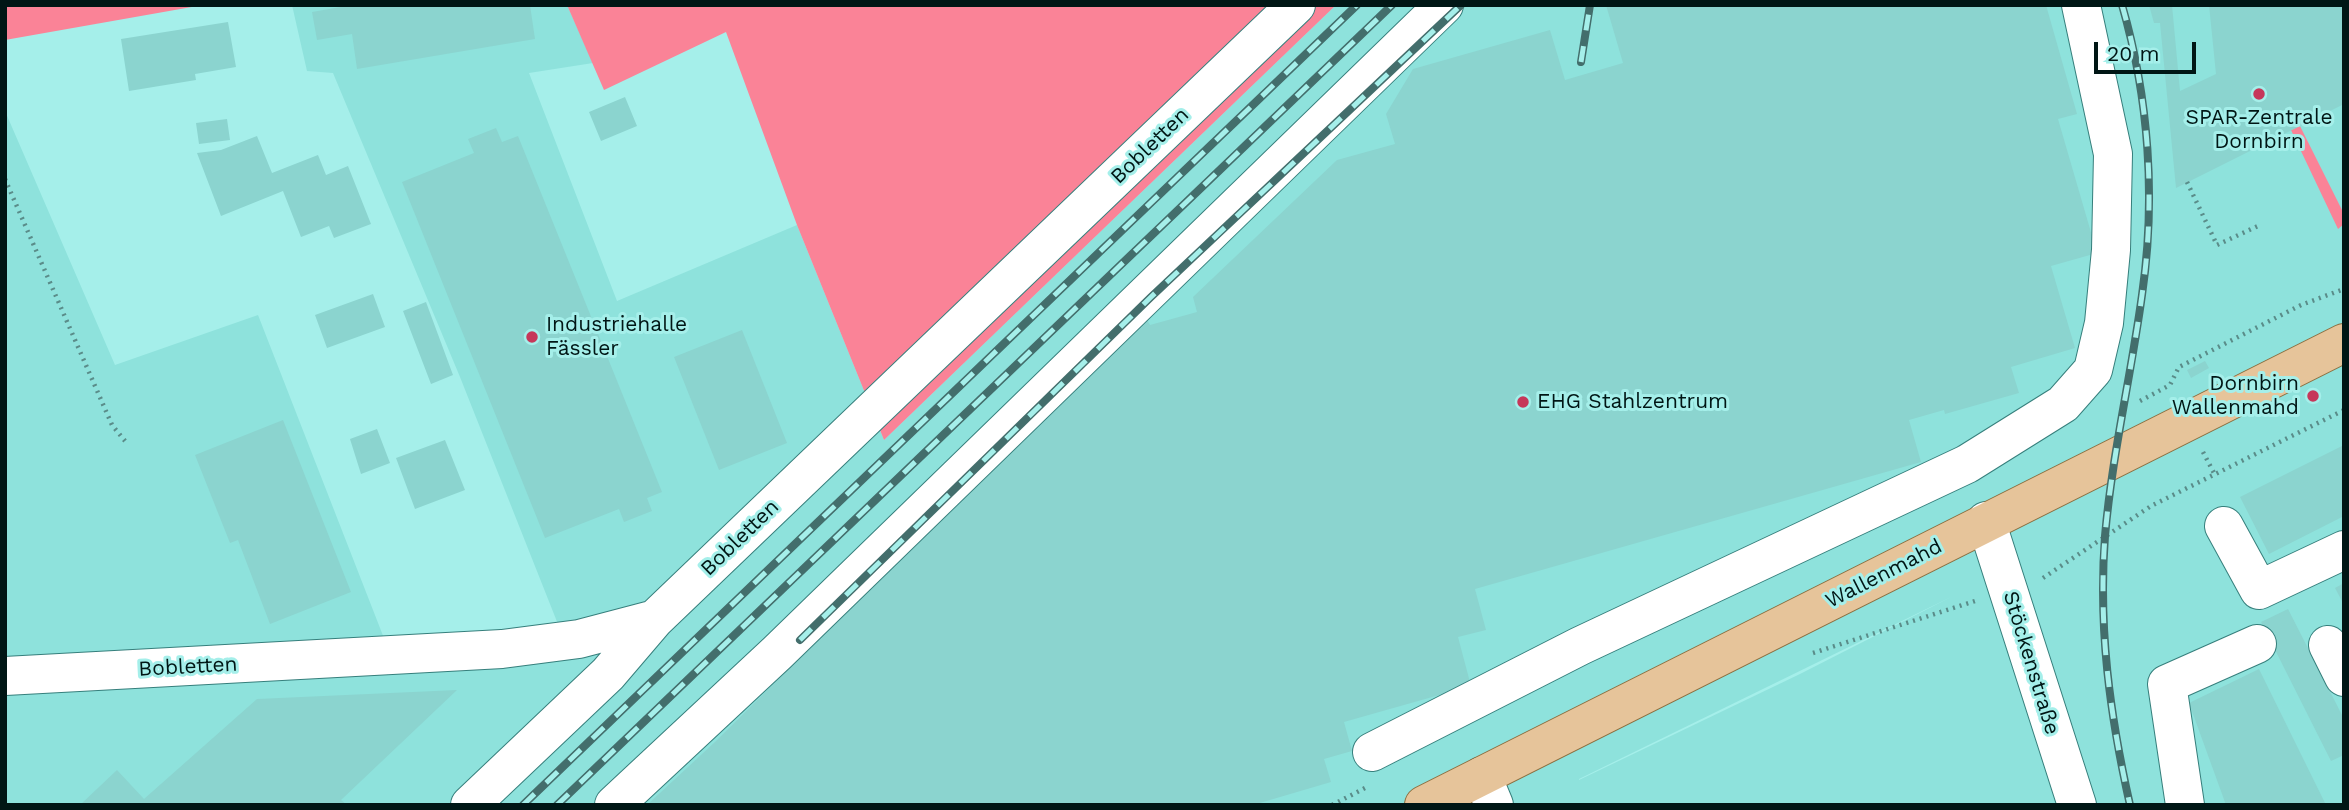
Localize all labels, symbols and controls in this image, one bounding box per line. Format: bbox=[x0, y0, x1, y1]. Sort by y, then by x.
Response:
scale bar bbox=[2097, 28, 2198, 72]
text: 20 m bbox=[2107, 41, 2159, 66]
marker: SPAR-Zentrale Dornbirn bbox=[2251, 86, 2267, 102]
street label: Bobletten bbox=[1106, 103, 1194, 189]
place label: SPAR-Zentrale Dornbirn bbox=[2185, 105, 2333, 155]
place label: Industriehalle Fässler bbox=[546, 312, 687, 362]
marker: Industriehalle Fässler bbox=[524, 329, 540, 345]
place label: Dornbirn Wallenmahd bbox=[2172, 371, 2299, 421]
marker: Dornbirn Wallenmahd bbox=[2305, 388, 2321, 404]
place label: EHG Stahlzentrum bbox=[1537, 389, 1728, 415]
marker: EHG Stahlzentrum bbox=[1515, 394, 1531, 410]
street label: Bobletten bbox=[696, 495, 784, 581]
street label: Wallenmahd bbox=[1822, 534, 1946, 614]
street label: Stöckenstraße bbox=[1997, 588, 2065, 738]
street label: Bobletten bbox=[138, 652, 238, 682]

